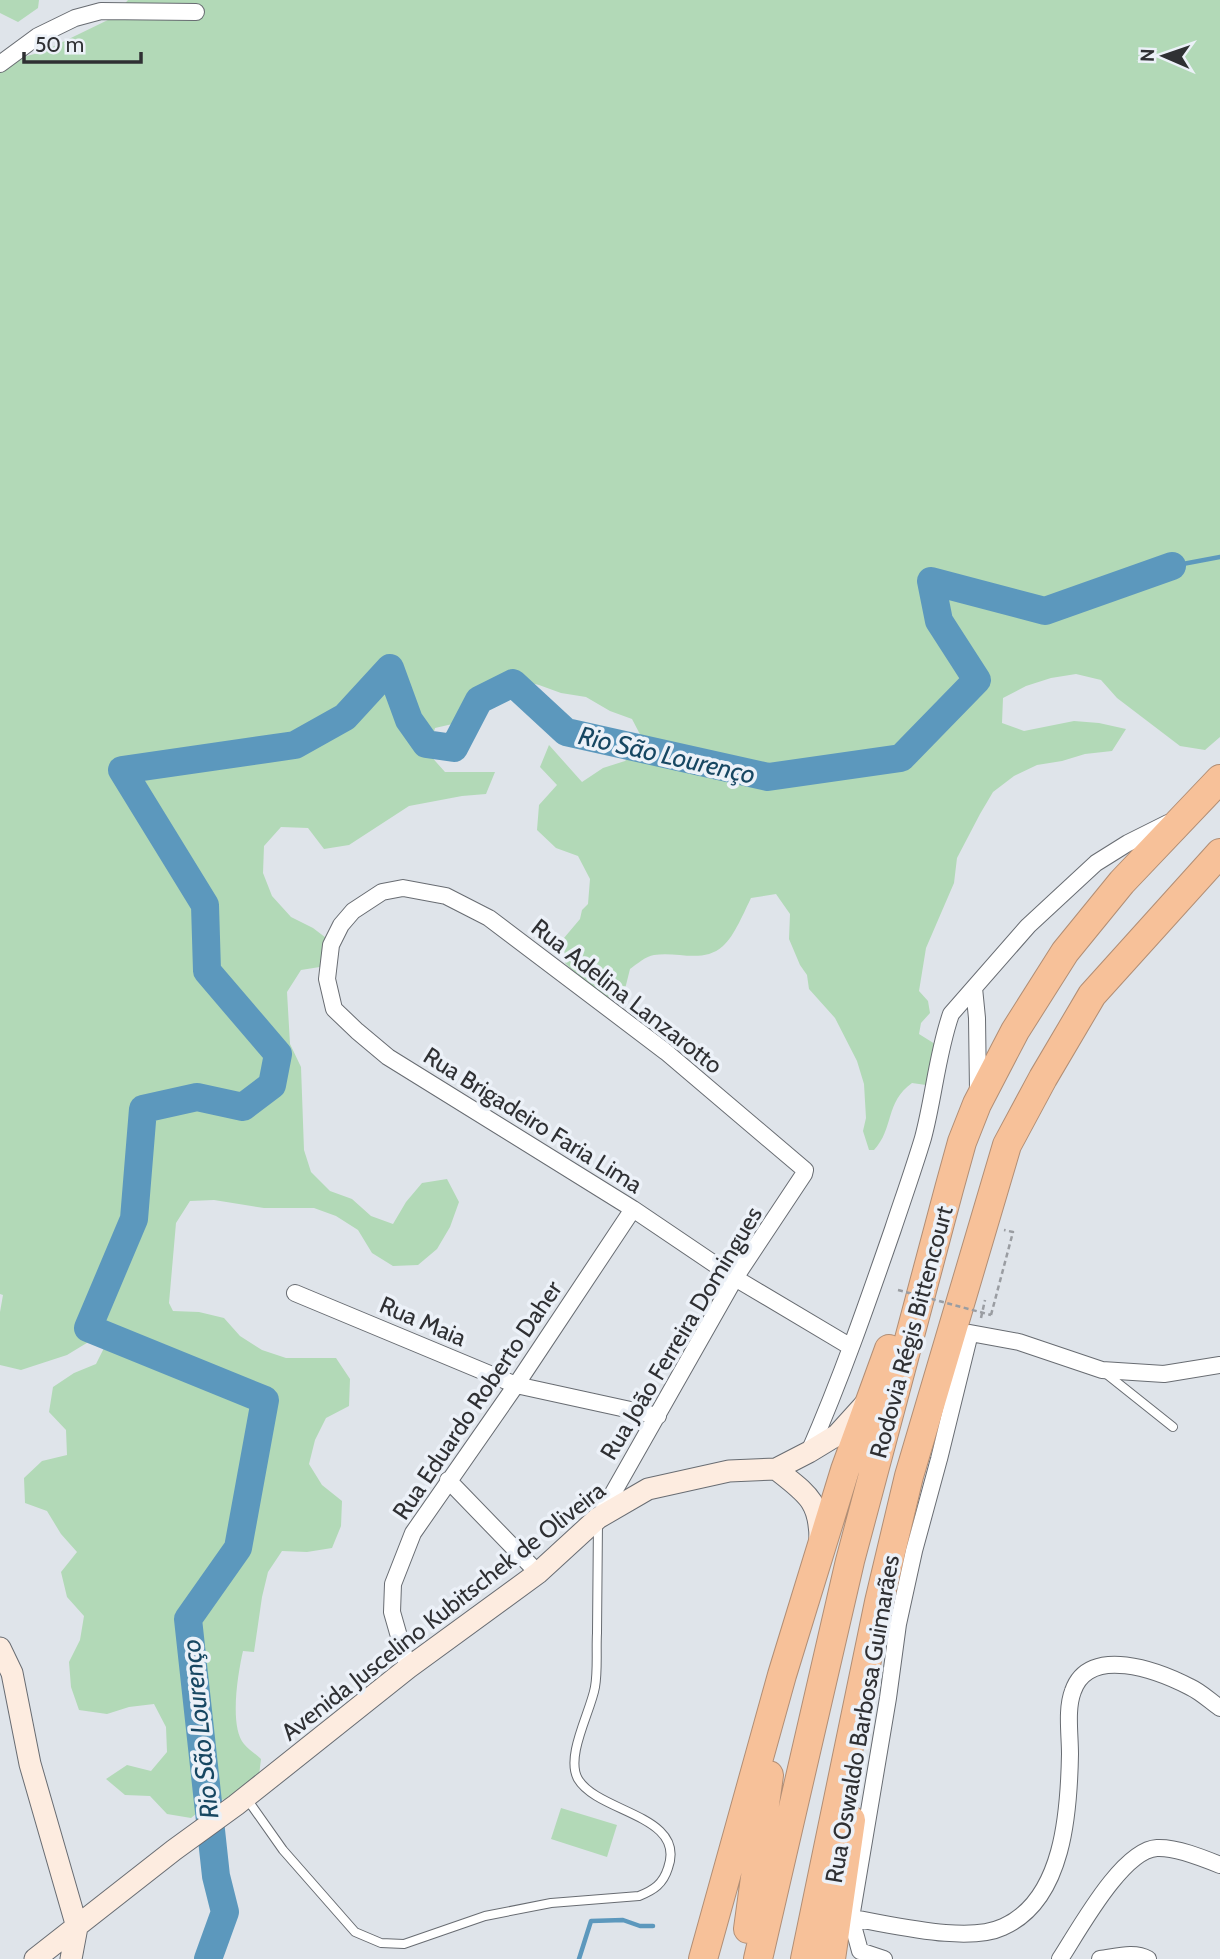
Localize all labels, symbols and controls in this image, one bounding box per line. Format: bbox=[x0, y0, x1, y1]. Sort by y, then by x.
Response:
scale bar bbox=[24, 21, 142, 65]
north arrow bbox=[1129, 21, 1199, 91]
text: 50 m bbox=[35, 32, 84, 57]
text: N bbox=[1136, 48, 1159, 63]
water label: Rio São Lourenço bbox=[576, 719, 758, 791]
street label: Rua Adelina Lanzarotto bbox=[526, 912, 728, 1080]
street label: Rua Brigadeiro Faria Lima bbox=[418, 1041, 648, 1199]
street label: Rua João Ferreira Domingues bbox=[594, 1201, 768, 1465]
street label: Rodovia Régis Bittencourt bbox=[863, 1203, 959, 1461]
street label: Rua Eduardo Roberto Daher bbox=[386, 1275, 568, 1525]
street label: Rua Maia bbox=[375, 1290, 471, 1352]
street label: Avenida Juscelino Kubitschek de Oliveira bbox=[275, 1475, 611, 1747]
street label: Rua Oswaldo Barbosa Guimarães bbox=[819, 1553, 905, 1885]
water label: Rio São Lourenço bbox=[175, 1638, 225, 1820]

